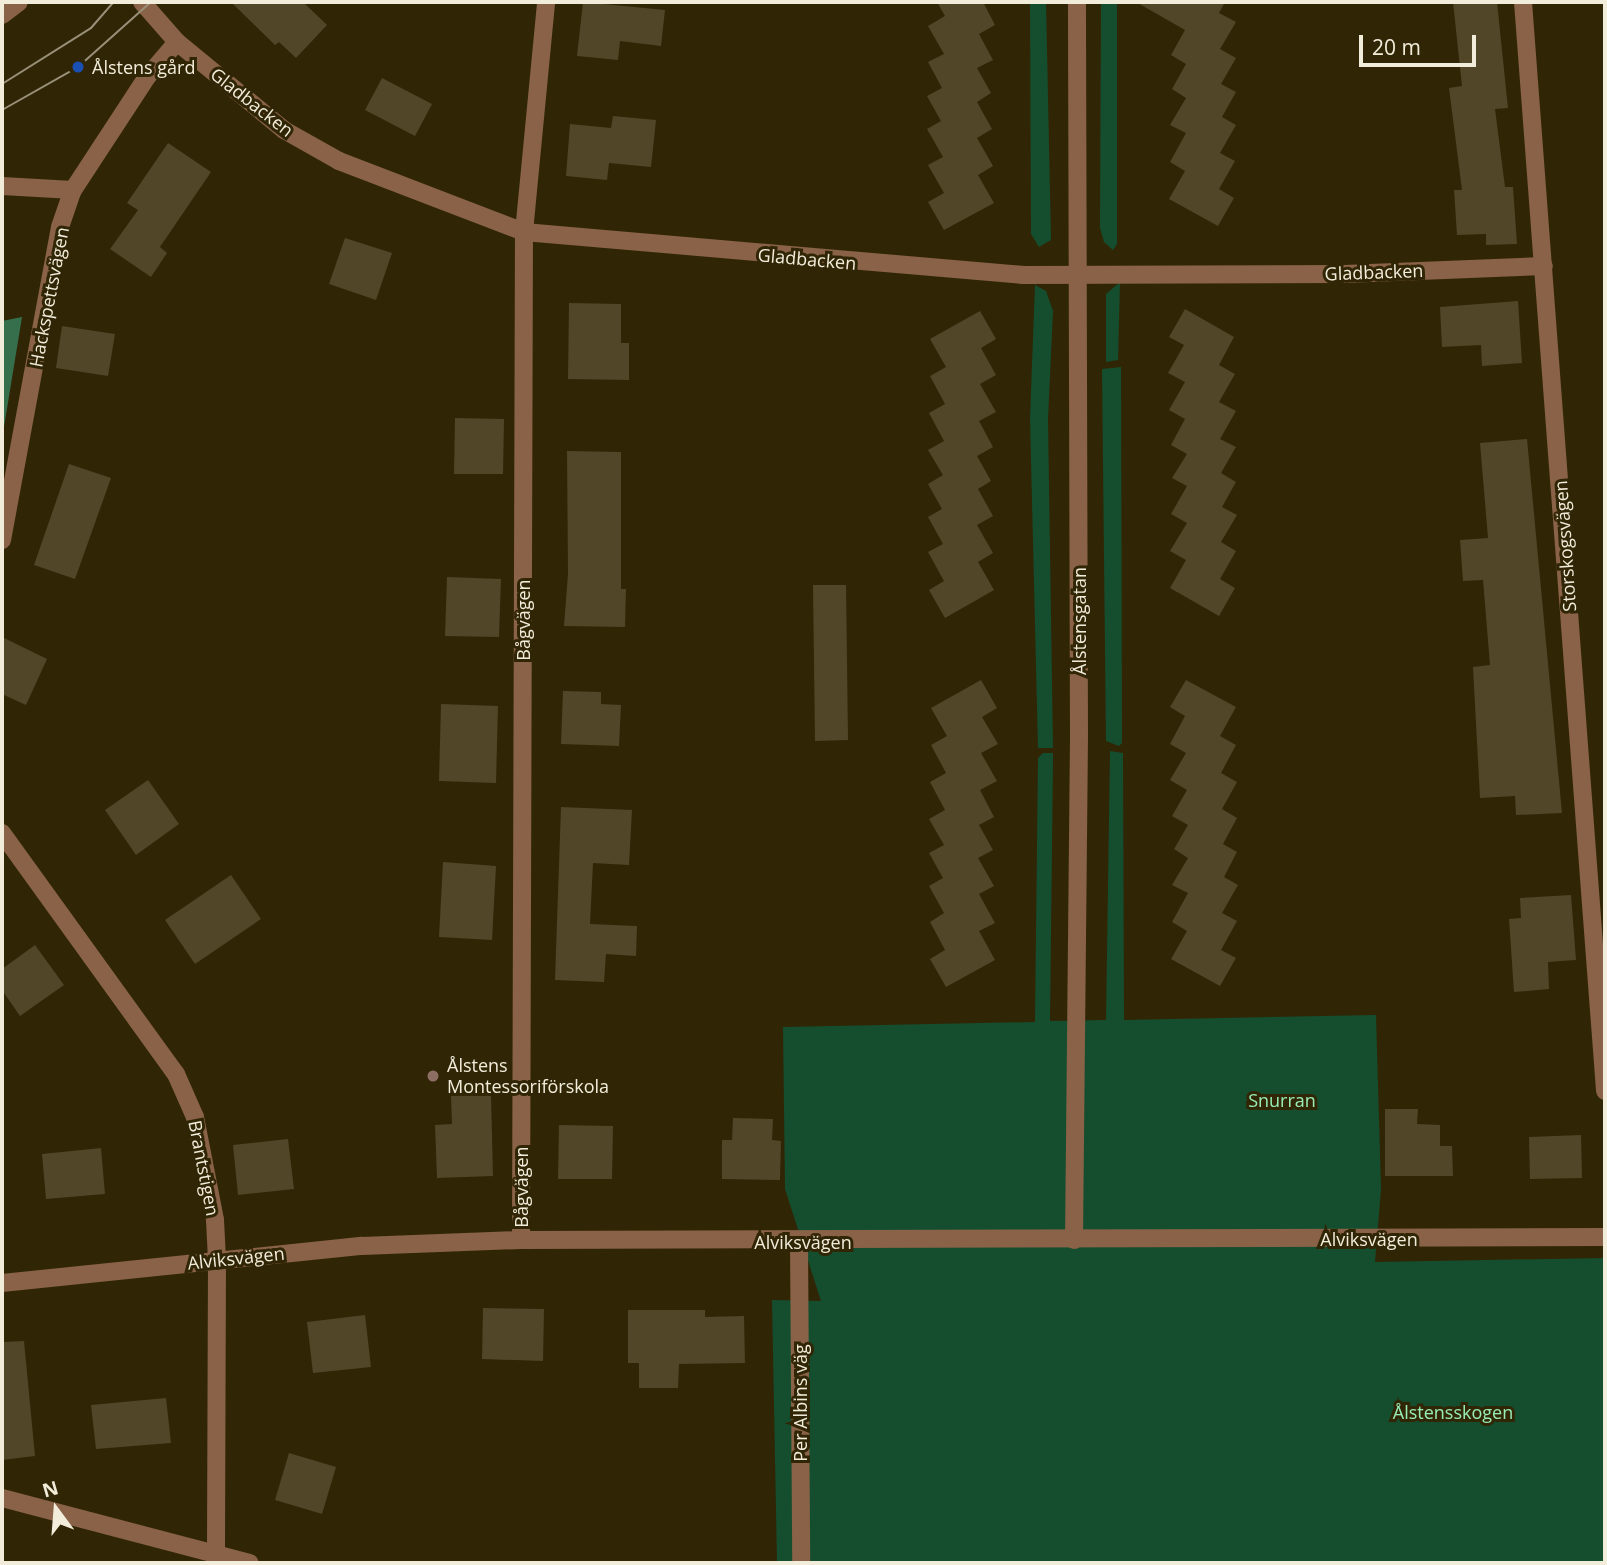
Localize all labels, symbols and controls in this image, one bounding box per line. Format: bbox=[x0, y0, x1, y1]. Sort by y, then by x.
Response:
scale bar bbox=[1362, 21, 1479, 65]
text: 20 m bbox=[1372, 33, 1421, 61]
place label: Ålstens gård bbox=[92, 56, 195, 78]
marker: Ålstens gård bbox=[70, 59, 86, 75]
street label: Gladbacken bbox=[206, 63, 298, 141]
street label: Hackspettsvägen bbox=[25, 225, 73, 369]
street label: Gladbacken bbox=[757, 244, 857, 274]
street label: Gladbacken bbox=[1324, 259, 1424, 285]
street label: Storskogsvägen bbox=[1550, 480, 1580, 612]
street label: Ålstensgatan bbox=[1068, 567, 1090, 675]
street label: Bågvägen bbox=[512, 579, 534, 661]
place label: Ålstens Montessoriförskola bbox=[447, 1055, 609, 1098]
marker: Ålstens Montessoriförskola bbox=[425, 1068, 441, 1084]
park label: Snurran bbox=[1248, 1089, 1316, 1111]
street label: Brantstigen bbox=[184, 1118, 224, 1218]
street label: Bågvägen bbox=[510, 1146, 532, 1228]
street label: Alviksvägen bbox=[1320, 1228, 1418, 1250]
street label: Alviksvägen bbox=[754, 1231, 852, 1253]
street label: Alviksvägen bbox=[186, 1242, 286, 1274]
street label: Per Albins väg bbox=[789, 1344, 811, 1462]
park label: Ålstensskogen bbox=[1393, 1401, 1513, 1423]
north arrow bbox=[21, 1474, 91, 1544]
text: N bbox=[39, 1474, 61, 1503]

